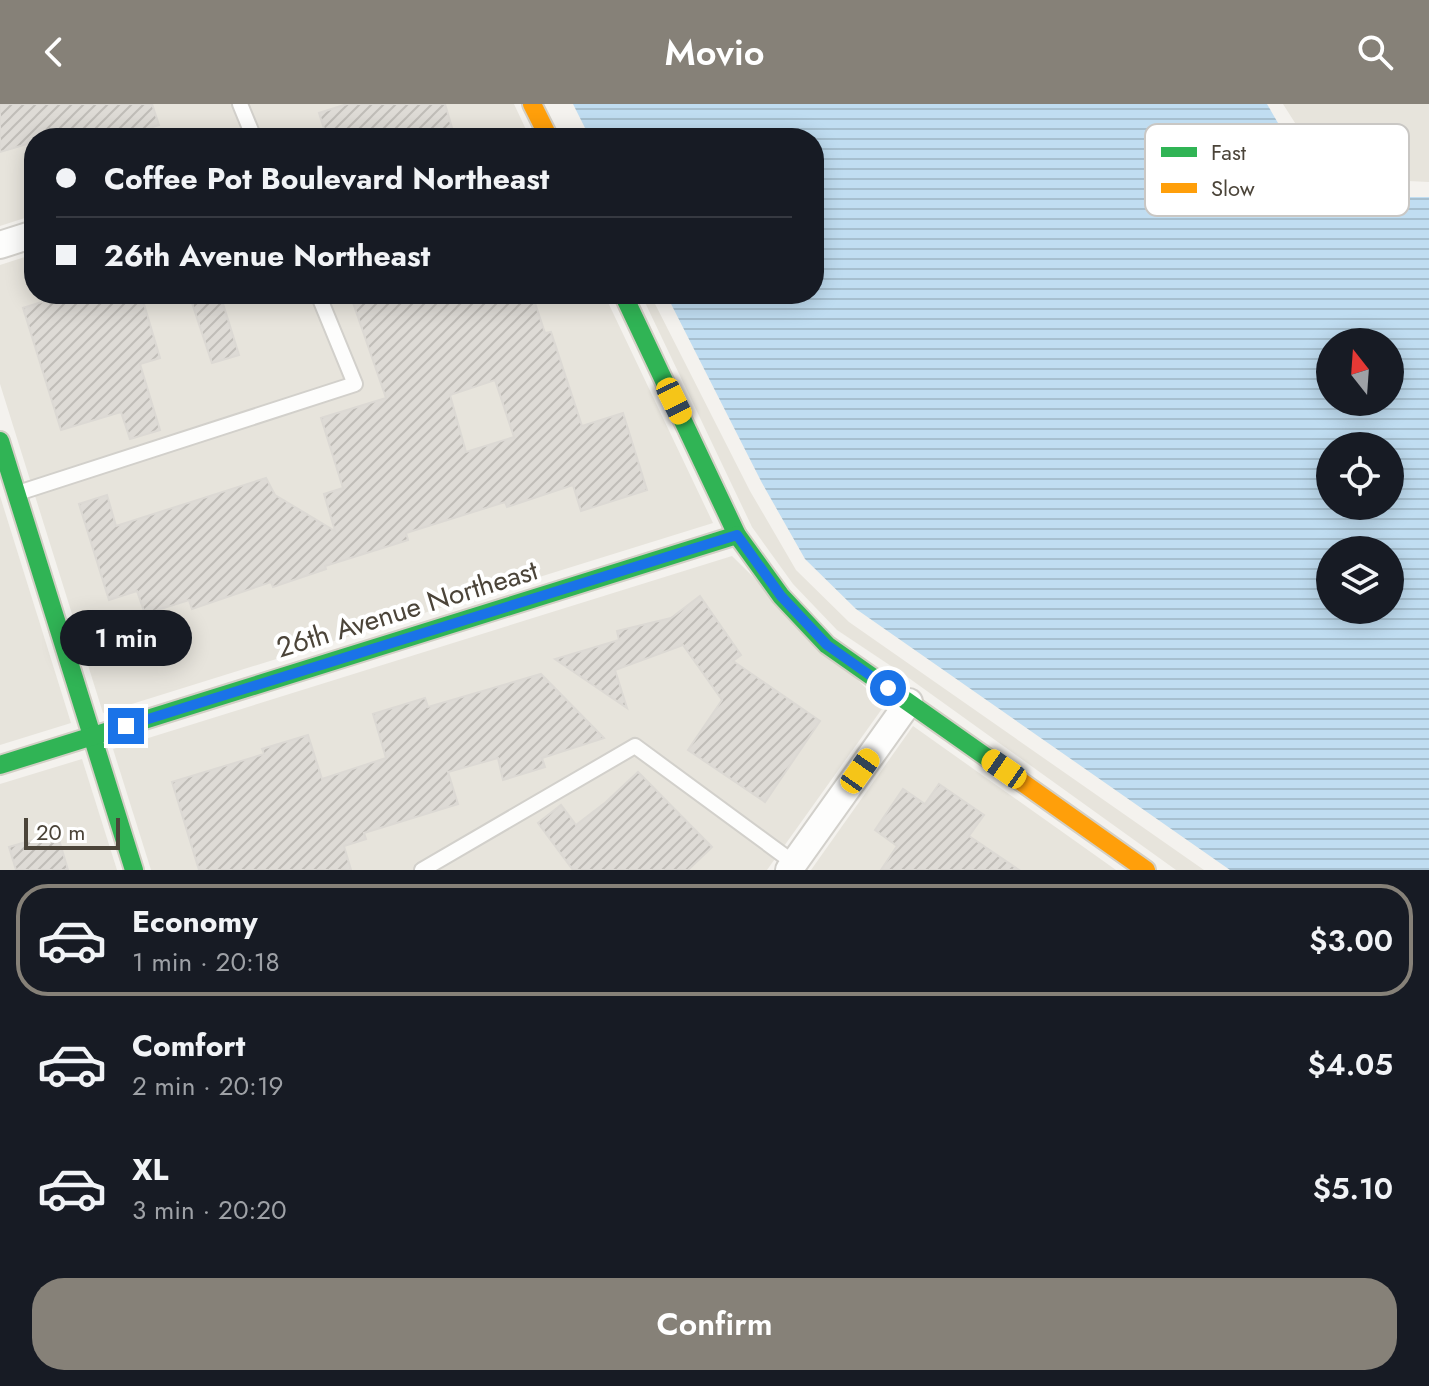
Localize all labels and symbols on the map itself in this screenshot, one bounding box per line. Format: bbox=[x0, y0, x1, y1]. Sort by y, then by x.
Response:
legend bbox=[1145, 124, 1409, 216]
text: Fast bbox=[1211, 136, 1247, 168]
text: Slow bbox=[1211, 172, 1255, 204]
north arrow bbox=[1316, 328, 1404, 416]
car bbox=[653, 374, 695, 428]
street label: 26th Avenue Northeast bbox=[271, 550, 543, 668]
callout: 1 min bbox=[60, 610, 192, 666]
route start bbox=[870, 670, 906, 706]
route end bbox=[108, 708, 144, 744]
car bbox=[836, 744, 884, 798]
car bbox=[977, 745, 1031, 793]
scale bar bbox=[24, 814, 120, 850]

